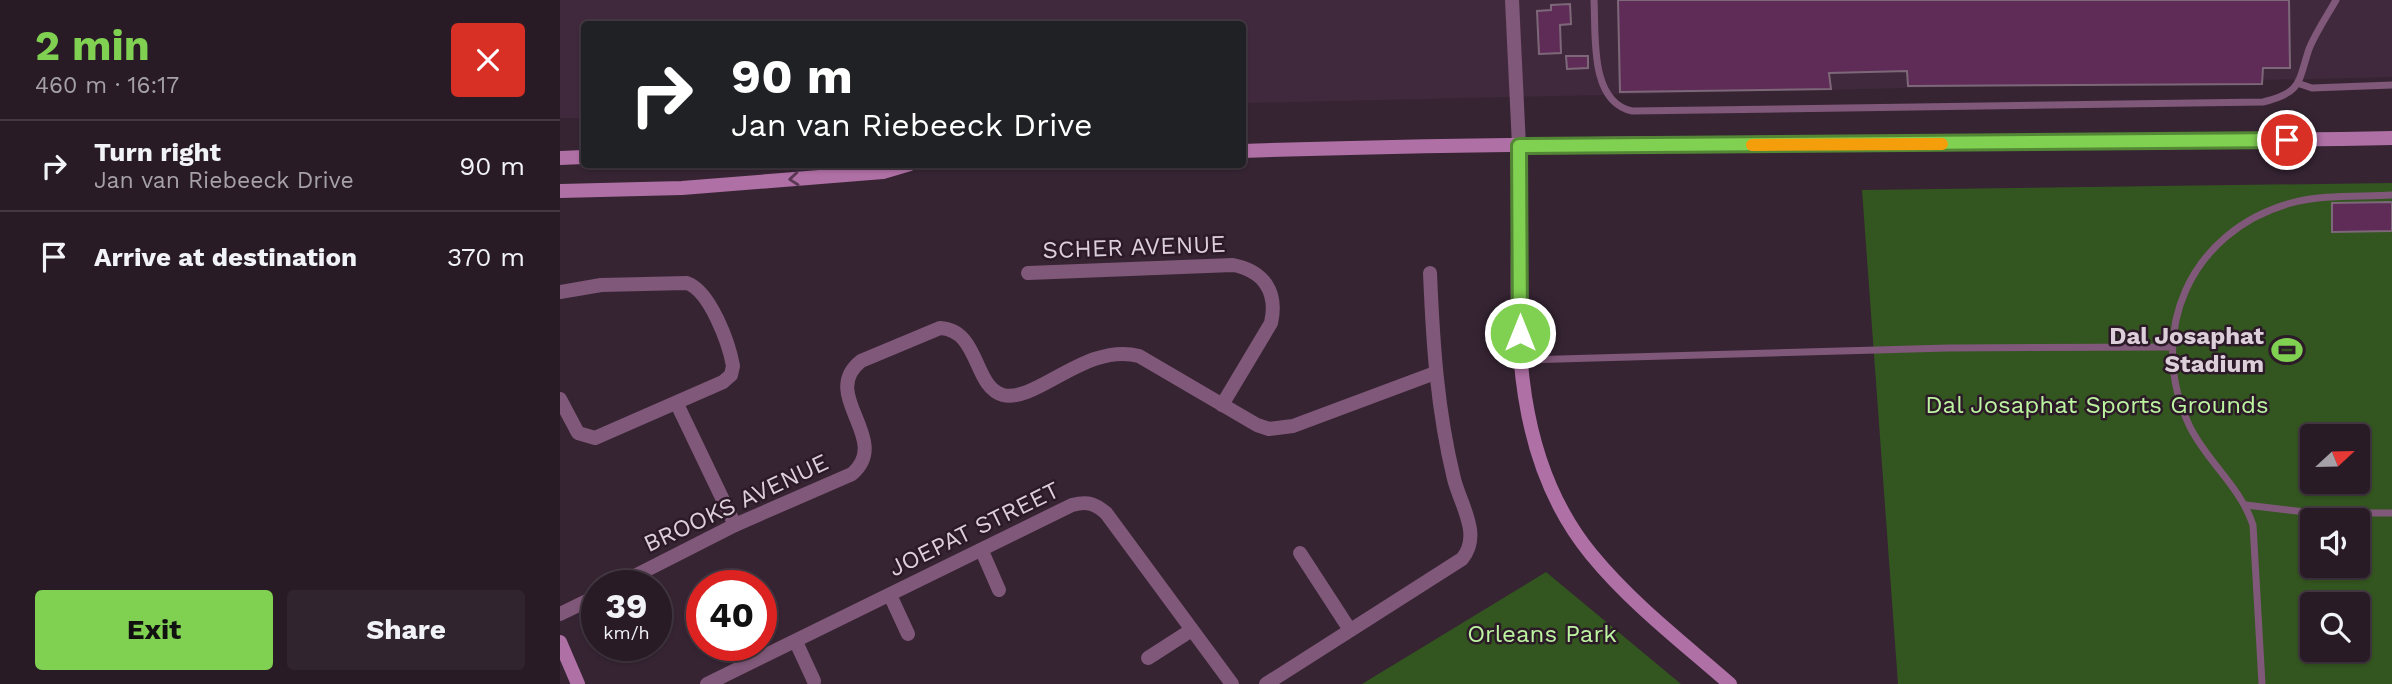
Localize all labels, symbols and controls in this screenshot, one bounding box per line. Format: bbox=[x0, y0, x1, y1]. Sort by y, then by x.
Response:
text: 2 min bbox=[35, 21, 150, 70]
button: close bbox=[451, 23, 525, 97]
text: 90 m bbox=[731, 47, 853, 105]
icon: right bbox=[616, 49, 707, 140]
text: 460 m · 16:17 bbox=[35, 72, 179, 99]
text: Jan van Riebeeck Drive bbox=[731, 106, 1093, 144]
pin bbox=[2257, 110, 2317, 170]
icon: arrive bbox=[2268, 121, 2306, 159]
text: Turn right bbox=[94, 137, 221, 167]
icon: right bbox=[35, 147, 73, 185]
text: 90 m bbox=[459, 151, 525, 181]
text: Jan van Riebeeck Drive bbox=[94, 167, 354, 194]
one-way arrow bbox=[788, 171, 799, 186]
street label: SCHER AVENUE bbox=[1042, 230, 1226, 264]
icon: arrive bbox=[35, 238, 73, 276]
text: Arrive at destination bbox=[94, 242, 357, 272]
text: 370 m bbox=[447, 242, 525, 272]
position arrow bbox=[1483, 296, 1557, 370]
place label: Dal Josaphat Stadium bbox=[2109, 322, 2265, 378]
sports icon: Dal Josaphat Stadium bbox=[2270, 333, 2304, 367]
park label: Dal Josaphat Sports Grounds bbox=[1925, 391, 2269, 419]
north arrow bbox=[2300, 424, 2370, 494]
map controls bbox=[2300, 424, 2370, 662]
street label: BROOKS AVENUE bbox=[639, 448, 833, 558]
street label: JOEPAT STREET bbox=[884, 476, 1064, 582]
button: sound bbox=[2300, 508, 2370, 578]
speed limit sign: 40 bbox=[686, 570, 777, 661]
text: 39 bbox=[605, 585, 648, 627]
button: Exit bbox=[35, 590, 273, 670]
button: Share bbox=[287, 590, 525, 670]
button: search bbox=[2300, 592, 2370, 662]
park label: Orleans Park bbox=[1467, 620, 1617, 648]
text: km/h bbox=[603, 622, 650, 643]

